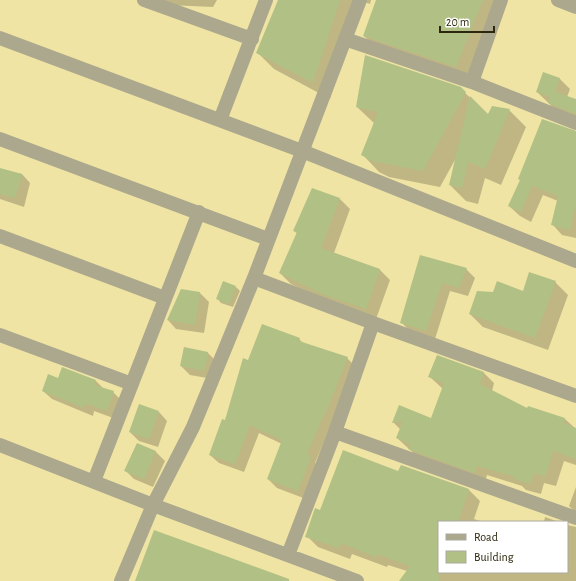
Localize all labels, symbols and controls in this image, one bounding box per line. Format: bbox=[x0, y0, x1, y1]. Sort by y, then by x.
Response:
scale bar bbox=[440, 8, 494, 34]
text: 20 m bbox=[446, 16, 469, 28]
legend bbox=[438, 521, 568, 573]
text: Road bbox=[474, 531, 498, 543]
text: Building bbox=[474, 551, 514, 563]

